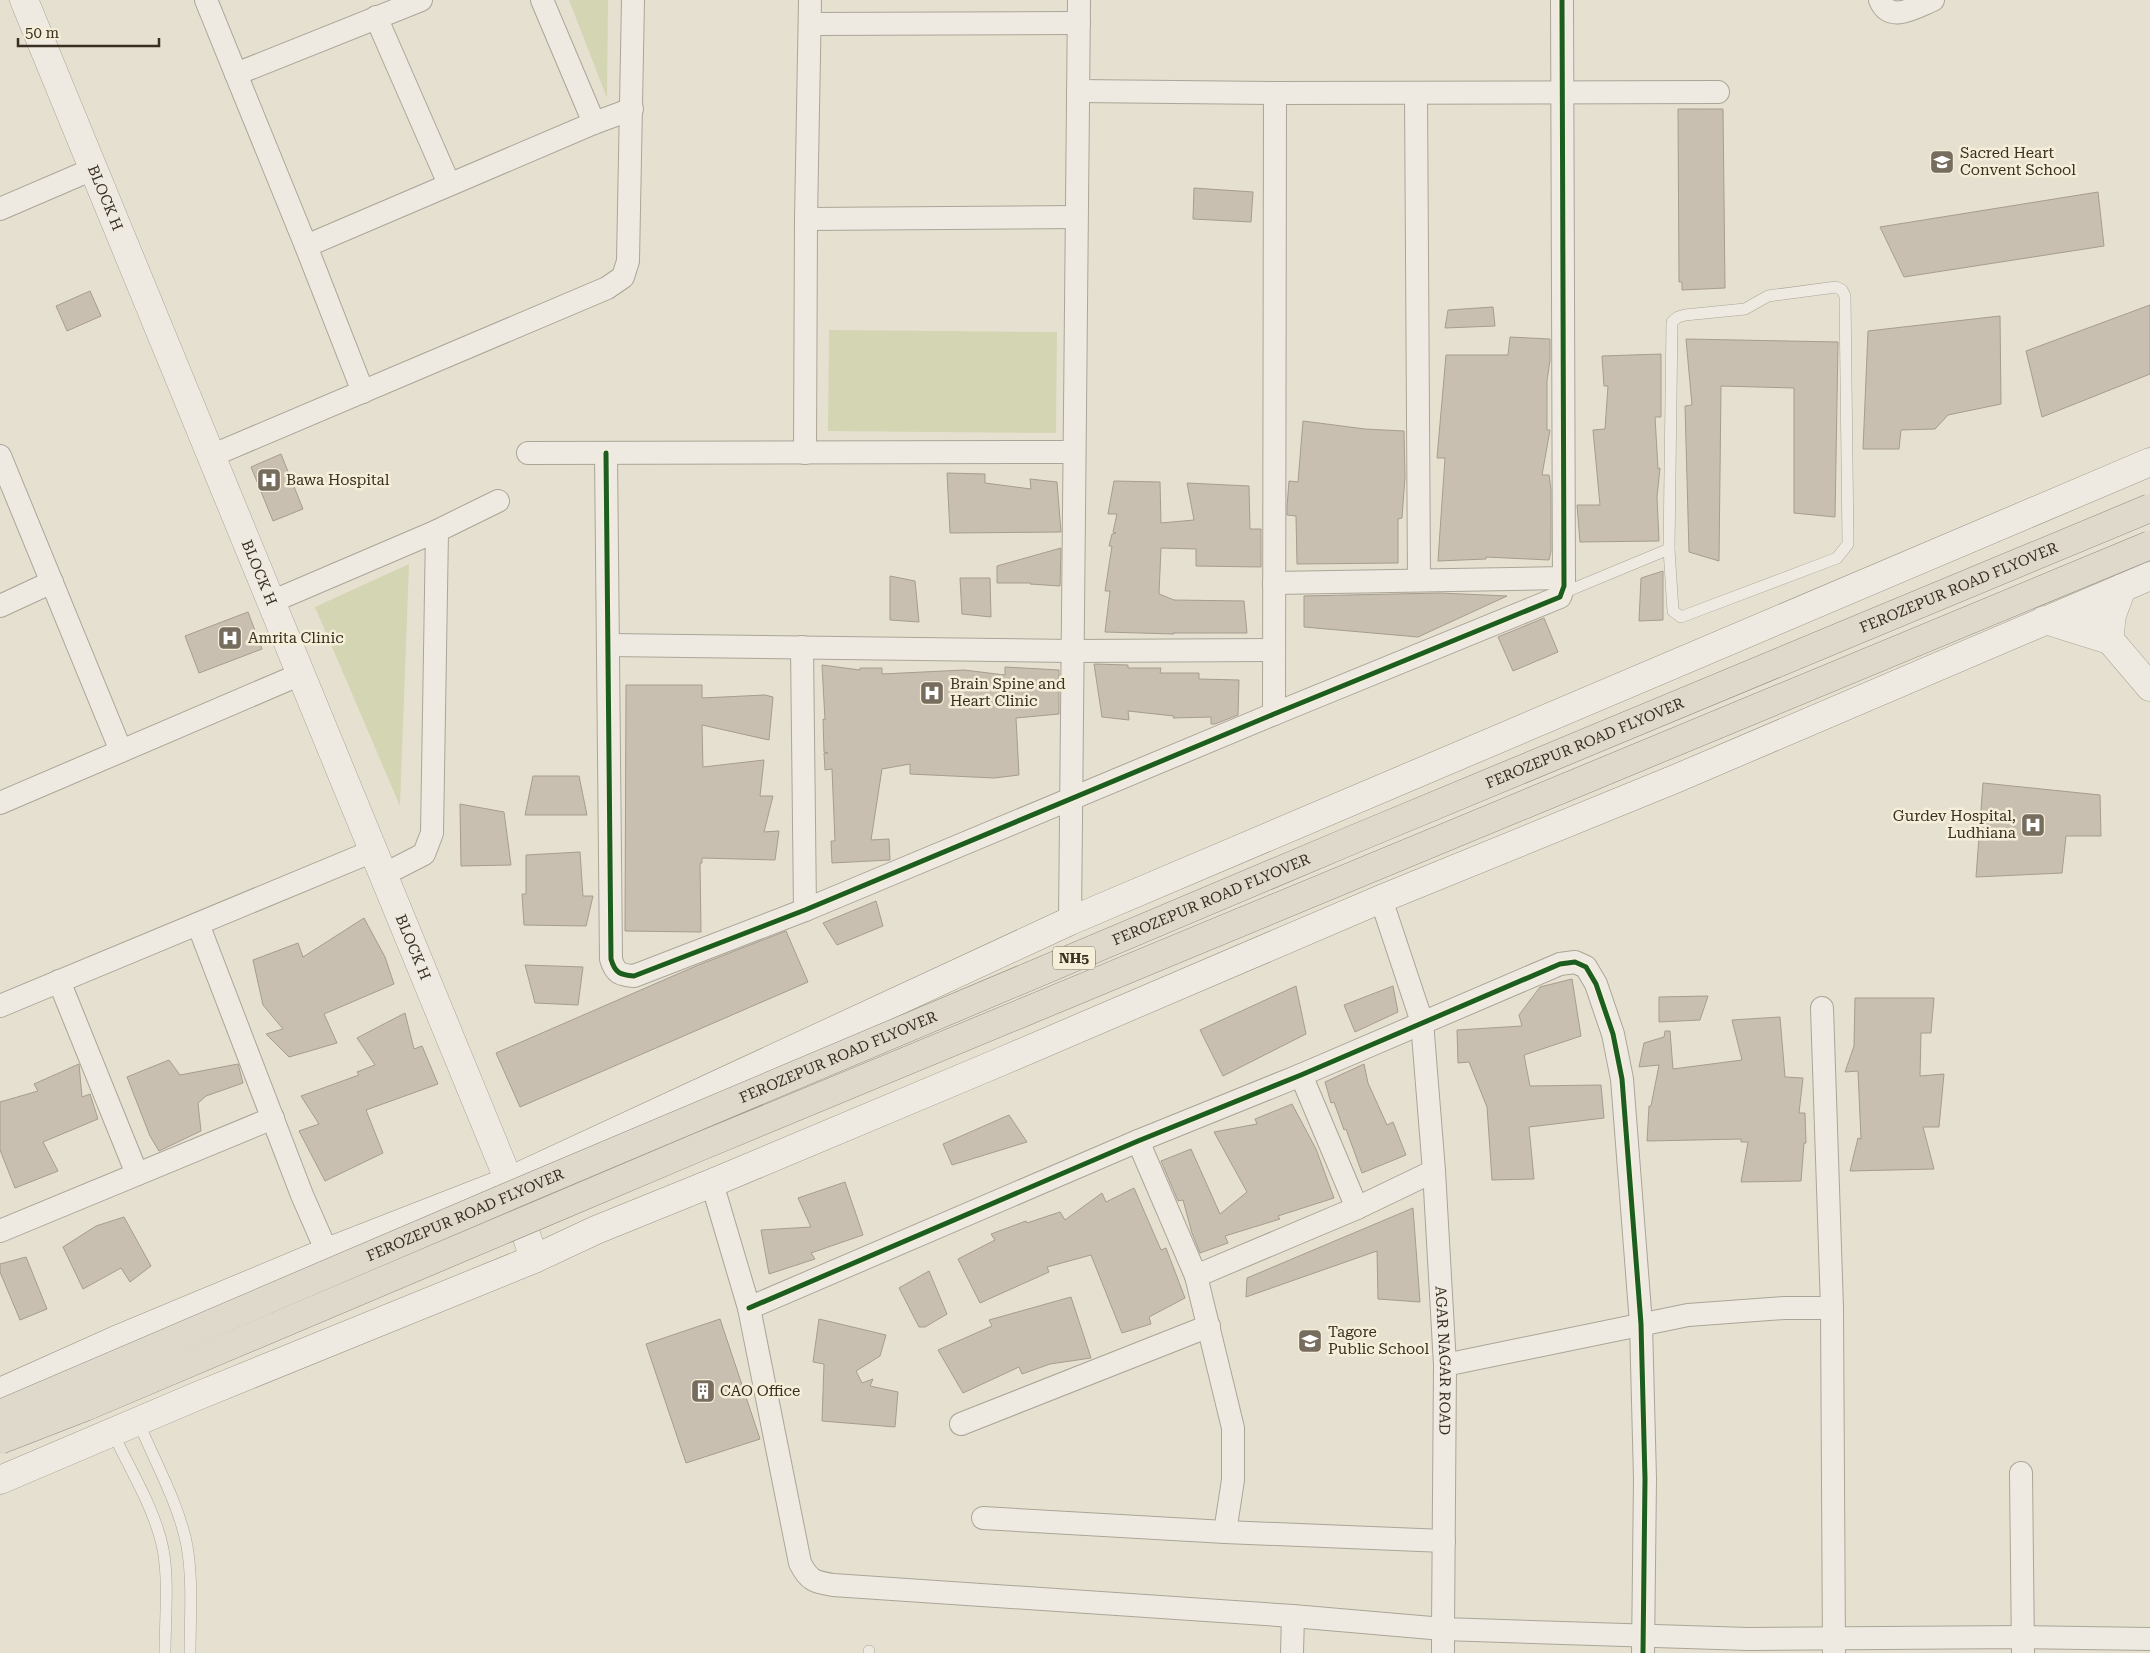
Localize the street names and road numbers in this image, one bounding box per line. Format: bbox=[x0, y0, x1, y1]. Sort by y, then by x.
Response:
street label: BLOCK H bbox=[84, 163, 127, 233]
street label: BLOCK H bbox=[238, 537, 281, 608]
street label: FEROZEPUR ROAD FLYOVER bbox=[1857, 538, 2061, 637]
street label: FEROZEPUR ROAD FLYOVER bbox=[1483, 694, 1687, 792]
street label: FEROZEPUR ROAD FLYOVER bbox=[1110, 849, 1313, 949]
street label: BLOCK H bbox=[392, 912, 434, 983]
road number: NH5 bbox=[1053, 946, 1095, 970]
street label: FEROZEPUR ROAD FLYOVER bbox=[736, 1007, 940, 1107]
street label: FEROZEPUR ROAD FLYOVER bbox=[364, 1165, 567, 1265]
street label: AGAR NAGAR ROAD bbox=[1432, 1286, 1454, 1435]

